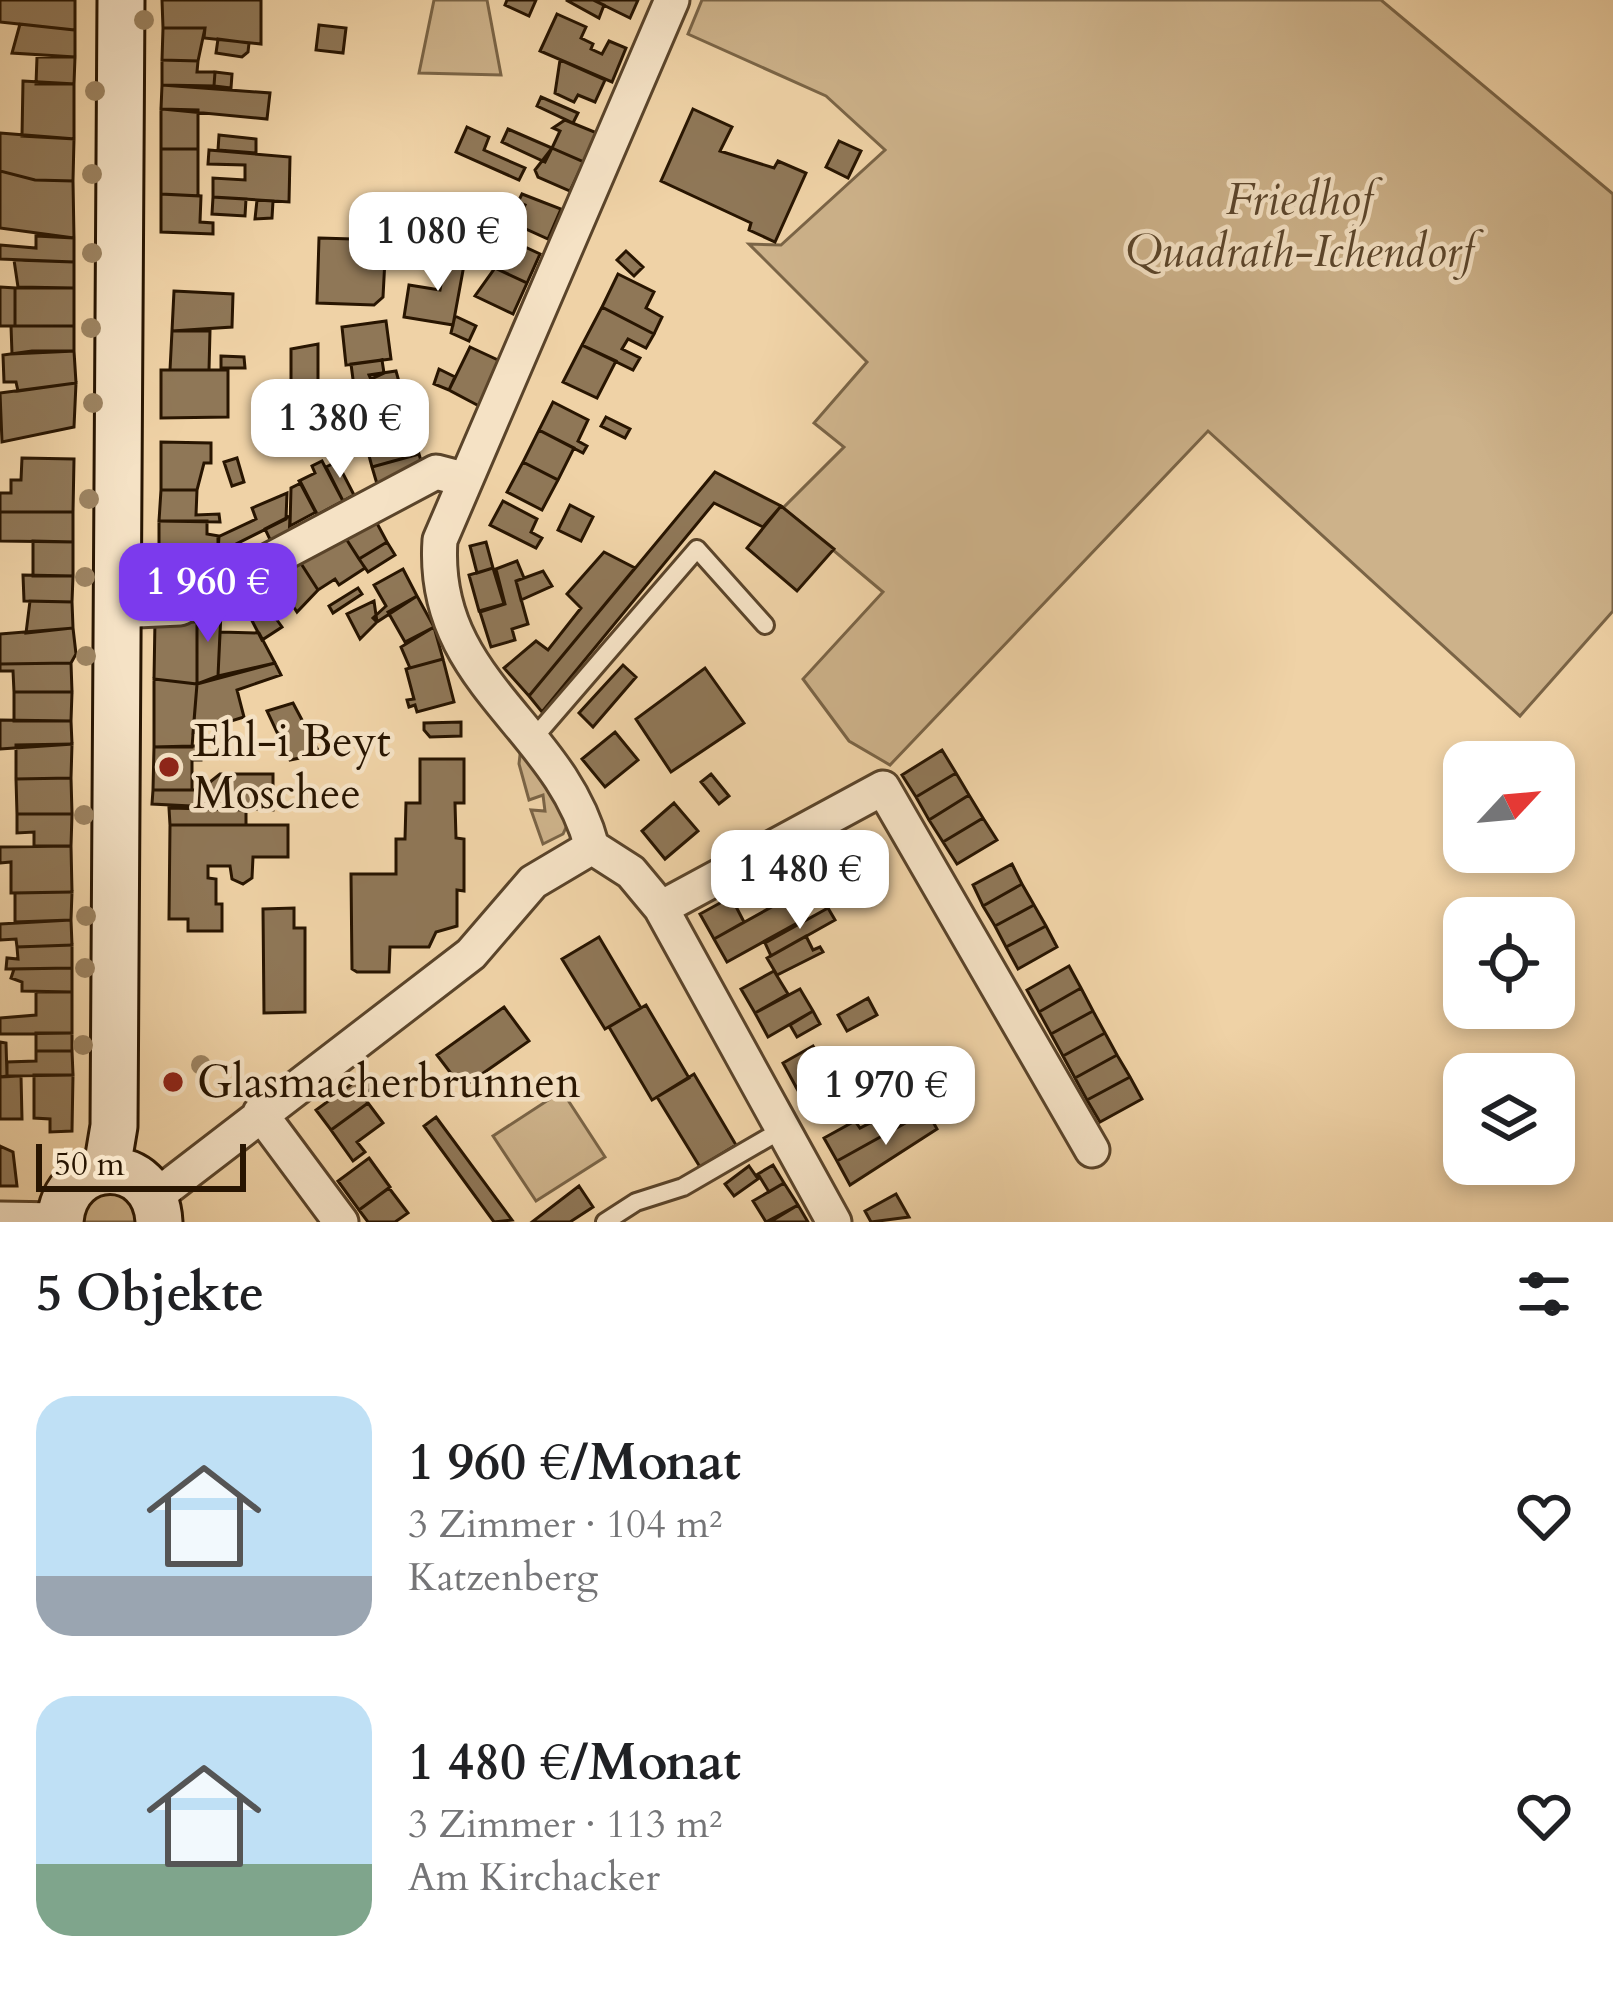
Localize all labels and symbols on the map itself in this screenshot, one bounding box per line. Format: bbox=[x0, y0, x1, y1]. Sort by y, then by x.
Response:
park label: Friedhof Quadrath-Ichendorf bbox=[1125, 169, 1484, 282]
pin: 1 080 € bbox=[327, 192, 549, 294]
pin: 1 380 € bbox=[229, 379, 451, 481]
pin: 1 960 € bbox=[97, 543, 319, 645]
place label: Ehl-i Beyt Moschee bbox=[193, 711, 391, 824]
north arrow bbox=[1443, 741, 1575, 873]
marker: Ehl-i Beyt Moschee bbox=[156, 754, 182, 780]
pin: 1 480 € bbox=[689, 830, 911, 932]
pin: 1 970 € bbox=[775, 1046, 997, 1148]
place label: Glasmacherbrunnen bbox=[197, 1052, 581, 1113]
marker: Glasmacherbrunnen bbox=[160, 1069, 186, 1095]
scale bar bbox=[36, 1138, 246, 1191]

